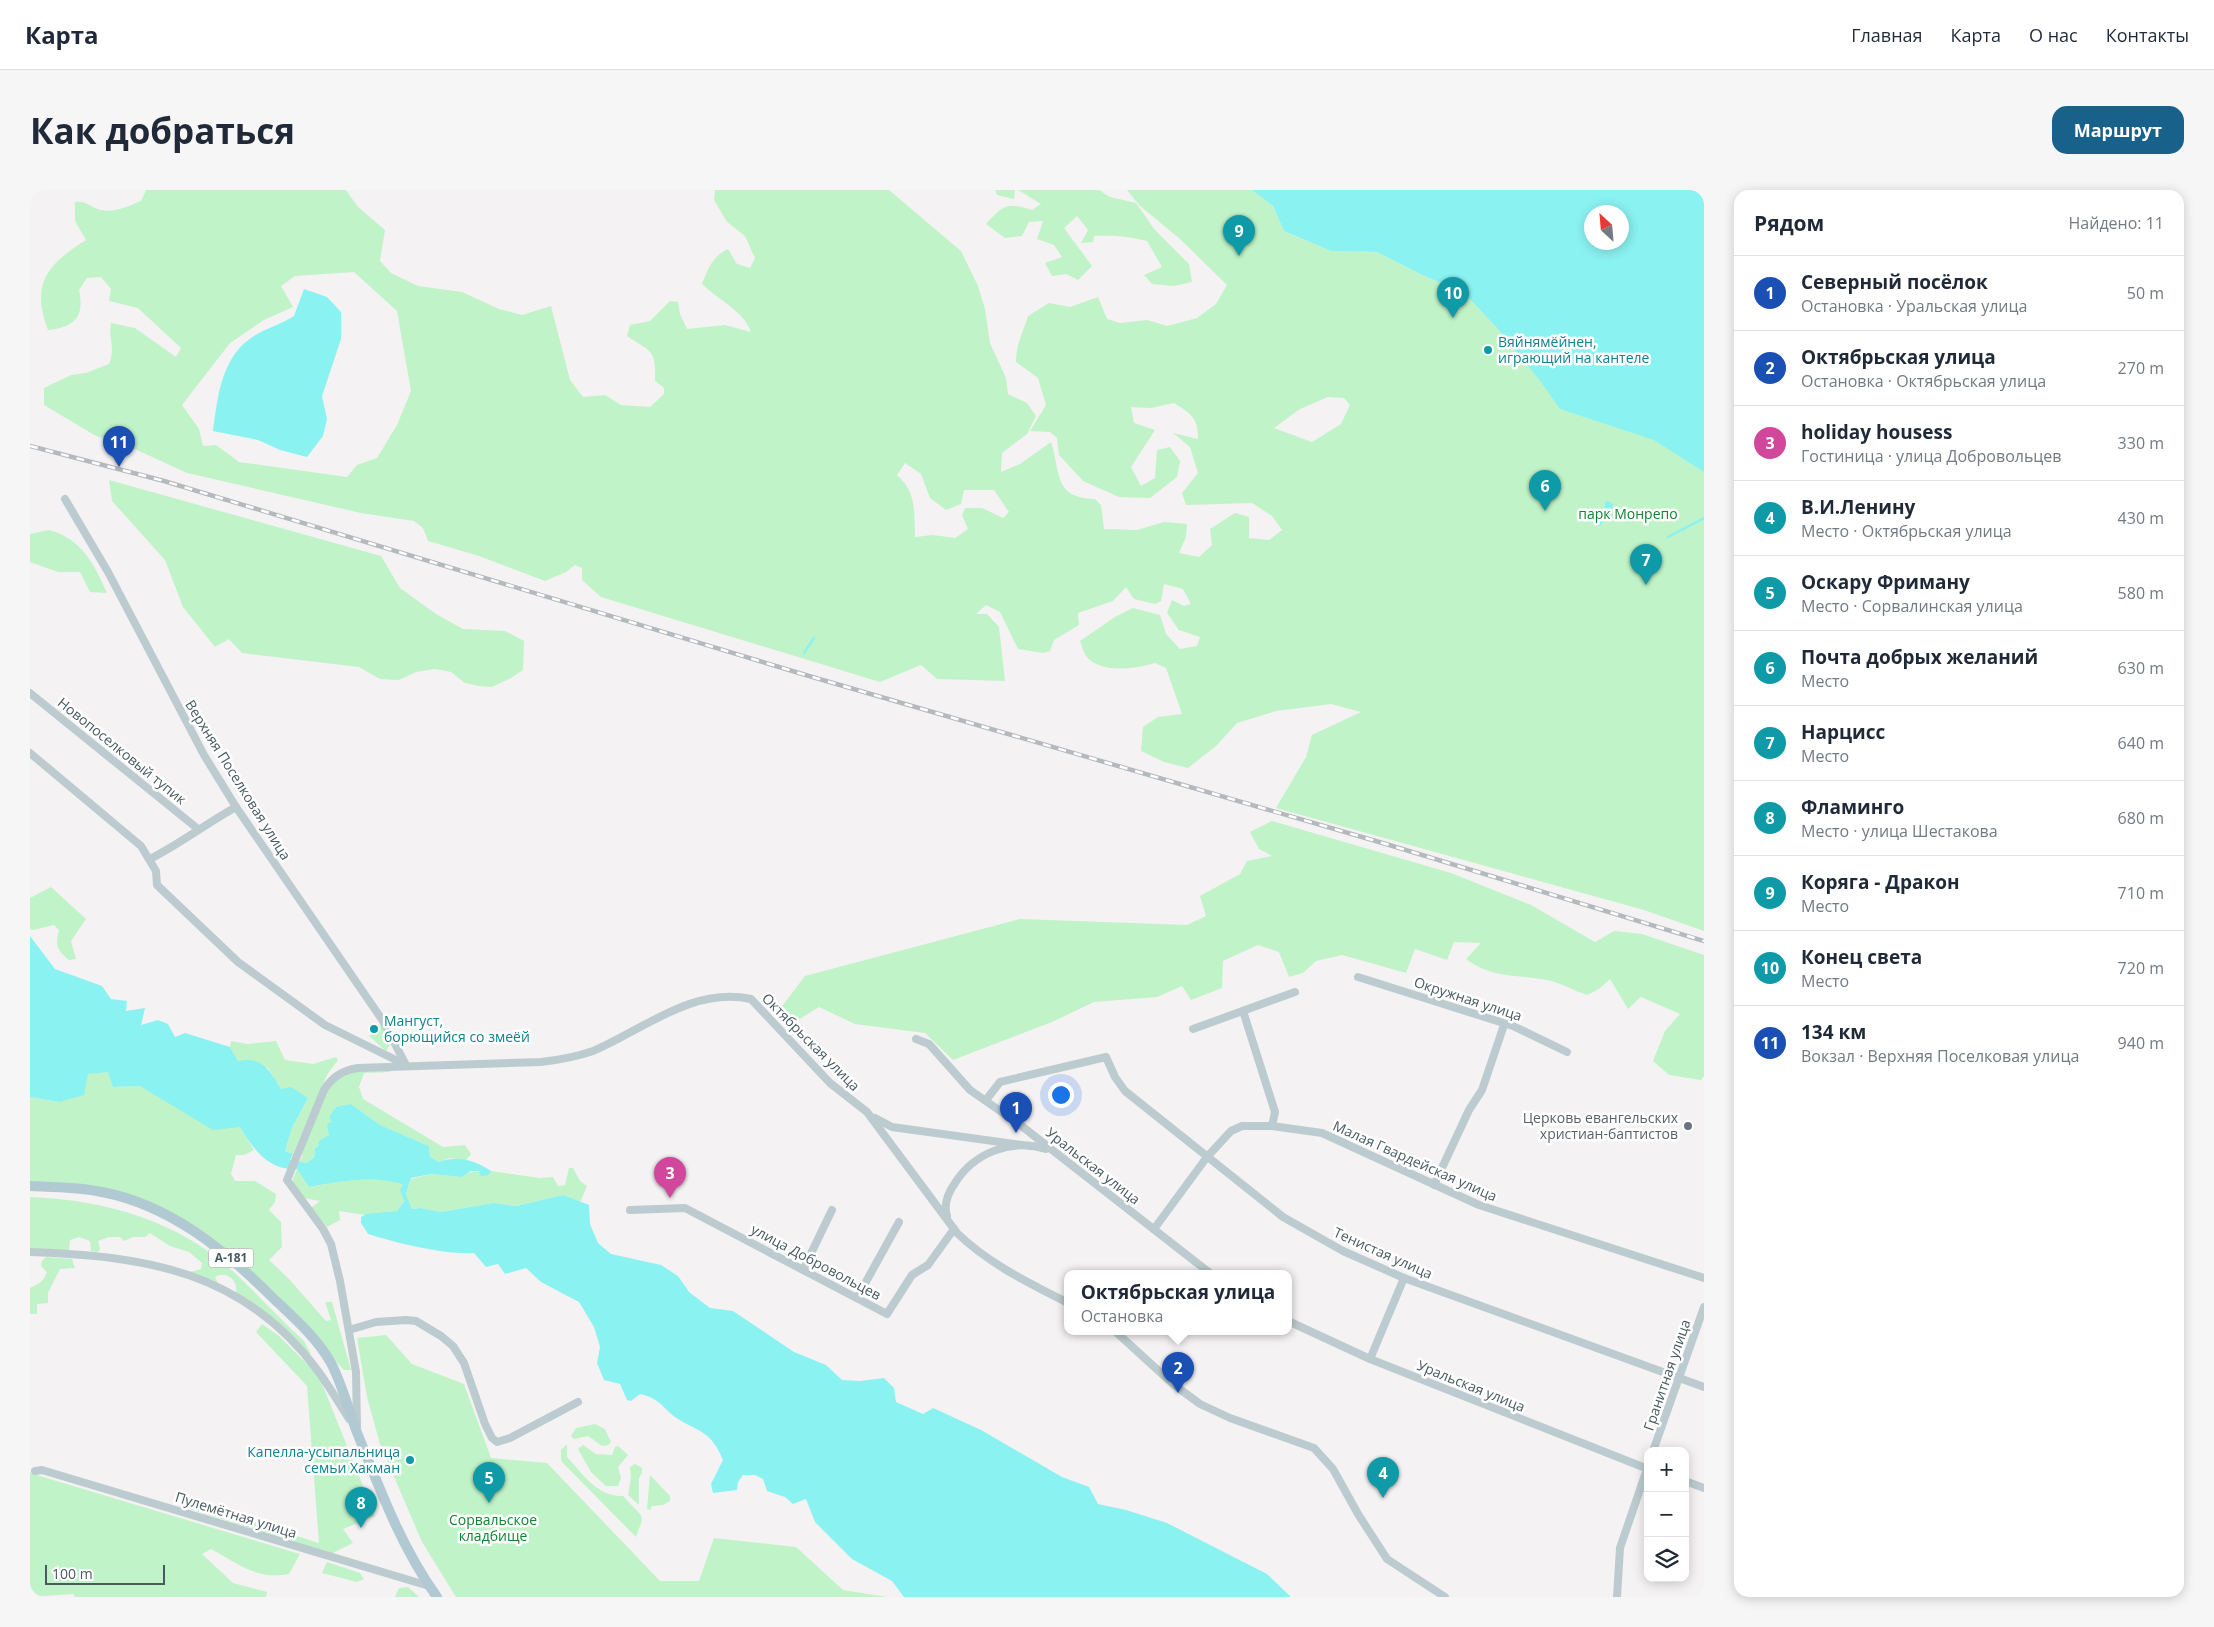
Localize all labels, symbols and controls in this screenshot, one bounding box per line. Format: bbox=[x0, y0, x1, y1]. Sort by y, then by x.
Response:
text: Карта bbox=[25, 18, 99, 51]
text: Главная bbox=[1851, 23, 1923, 47]
text: Карта bbox=[1951, 23, 2001, 47]
text: О нас bbox=[2029, 23, 2078, 47]
text: Контакты bbox=[2106, 23, 2189, 47]
button: Маршрут bbox=[2052, 106, 2184, 154]
text: Как добраться bbox=[30, 107, 295, 154]
north arrow bbox=[1584, 205, 1629, 250]
text: Рядом bbox=[1754, 209, 1824, 237]
text: Найдено: 11 bbox=[2069, 212, 2164, 234]
pin: 9 bbox=[1223, 215, 1255, 256]
text: Северный посёлок bbox=[1801, 269, 1988, 295]
pin: 10 bbox=[1437, 277, 1469, 318]
text: 1 bbox=[1765, 282, 1775, 304]
text: 50 m bbox=[2127, 282, 2164, 304]
text: Остановка · Уральская улица bbox=[1801, 295, 2027, 317]
place label: Вяйнямёйнен, играющий на кантеле bbox=[1498, 332, 1650, 367]
marker: Вяйнямёйнен, играющий на кантеле bbox=[1482, 344, 1494, 356]
text: Октябрьская улица bbox=[1801, 344, 1996, 370]
text: 2 bbox=[1765, 357, 1775, 379]
text: 270 m bbox=[2118, 357, 2164, 379]
text: Остановка · Октябрьская улица bbox=[1801, 370, 2046, 392]
text: holiday housess bbox=[1801, 419, 1952, 445]
pin: 11 bbox=[103, 426, 135, 467]
text: 3 bbox=[1765, 432, 1775, 454]
text: 330 m bbox=[2118, 432, 2164, 454]
text: Гостиница · улица Добровольцев bbox=[1801, 445, 2062, 467]
pin: 6 bbox=[1529, 470, 1561, 511]
text: В.И.Ленину bbox=[1801, 494, 1915, 520]
park label: парк Монрепо bbox=[1578, 504, 1678, 523]
text: 4 bbox=[1765, 507, 1775, 529]
text: 430 m bbox=[2118, 507, 2164, 529]
text: Место · Октябрьская улица bbox=[1801, 520, 2012, 542]
pin: 7 bbox=[1630, 544, 1662, 585]
text: Оскару Фриману bbox=[1801, 569, 1970, 595]
text: 5 bbox=[1765, 582, 1775, 604]
text: 580 m bbox=[2118, 582, 2164, 604]
text: Место · Сорвалинская улица bbox=[1801, 595, 2023, 617]
text: Почта добрых желаний bbox=[1801, 644, 2038, 670]
text: 6 bbox=[1765, 657, 1775, 679]
text: 630 m bbox=[2118, 657, 2164, 679]
text: Место bbox=[1801, 670, 1849, 692]
street label: Новопоселковый тупик bbox=[54, 693, 191, 809]
street label: Верхняя Поселковая улица bbox=[181, 696, 296, 863]
text: Нарцисс bbox=[1801, 719, 1885, 745]
text: 7 bbox=[1765, 732, 1775, 754]
text: 640 m bbox=[2118, 732, 2164, 754]
text: Место bbox=[1801, 745, 1849, 767]
text: Фламинго bbox=[1801, 794, 1904, 820]
text: 8 bbox=[1765, 807, 1775, 829]
text: 680 m bbox=[2118, 807, 2164, 829]
text: Место · улица Шестакова bbox=[1801, 820, 1998, 842]
text: Коряга - Дракон bbox=[1801, 869, 1960, 895]
text: 9 bbox=[1765, 882, 1775, 904]
text: 710 m bbox=[2118, 882, 2164, 904]
text: Место bbox=[1801, 895, 1849, 917]
text: Конец света bbox=[1801, 944, 1922, 970]
text: 10 bbox=[1761, 957, 1779, 979]
text: 720 m bbox=[2118, 957, 2164, 979]
text: Место bbox=[1801, 970, 1849, 992]
street label: Окружная улица bbox=[1412, 972, 1525, 1025]
street label: Октябрьская улица bbox=[758, 989, 864, 1095]
place label: Мангуст, борющийся со змеёй bbox=[384, 1011, 530, 1046]
text: 134 км bbox=[1801, 1019, 1866, 1045]
marker: Мангуст, борющийся со змеёй bbox=[368, 1023, 380, 1035]
text: 11 bbox=[1761, 1032, 1779, 1054]
text: 940 m bbox=[2118, 1032, 2164, 1054]
text: Вокзал · Верхняя Поселковая улица bbox=[1801, 1045, 2079, 1067]
your location bbox=[1048, 1082, 1074, 1108]
pin: 1 bbox=[1000, 1092, 1032, 1133]
place label: Церковь евангельских христиан-баптистов bbox=[1523, 1108, 1679, 1143]
street label: Малая Гвардейская улица bbox=[1330, 1116, 1500, 1205]
marker: Церковь евангельских христиан-баптистов bbox=[1682, 1120, 1694, 1132]
street label: Уральская улица bbox=[1042, 1123, 1144, 1208]
pin: 3 bbox=[654, 1157, 686, 1198]
street label: улица Добровольцев bbox=[748, 1219, 885, 1304]
street label: Тенистая улица bbox=[1331, 1222, 1436, 1283]
road number: А-181 bbox=[208, 1248, 254, 1268]
popup bbox=[1064, 1270, 1292, 1335]
text: Октябрьская улица bbox=[1081, 1279, 1275, 1305]
text: Остановка bbox=[1081, 1305, 1163, 1327]
street label: Гранитная улица bbox=[1639, 1317, 1694, 1433]
pin: 2 bbox=[1162, 1352, 1194, 1393]
street label: Уральская улица bbox=[1414, 1355, 1528, 1416]
place label: Капелла-усыпальница семьи Хакман bbox=[247, 1442, 400, 1477]
map controls bbox=[1644, 1447, 1689, 1582]
button: + bbox=[1644, 1447, 1689, 1492]
marker: Капелла-усыпальница семьи Хакман bbox=[404, 1454, 416, 1466]
pin: 4 bbox=[1367, 1457, 1399, 1498]
pin: 5 bbox=[473, 1462, 505, 1503]
street label: Пулемётная улица bbox=[173, 1487, 299, 1542]
pin: 8 bbox=[345, 1487, 377, 1528]
button: − bbox=[1644, 1492, 1689, 1537]
park label: Сорвальское кладбище bbox=[449, 1510, 537, 1545]
button: layers bbox=[1644, 1537, 1689, 1582]
scale bar bbox=[45, 1562, 165, 1585]
text: 100 m bbox=[52, 1564, 93, 1583]

